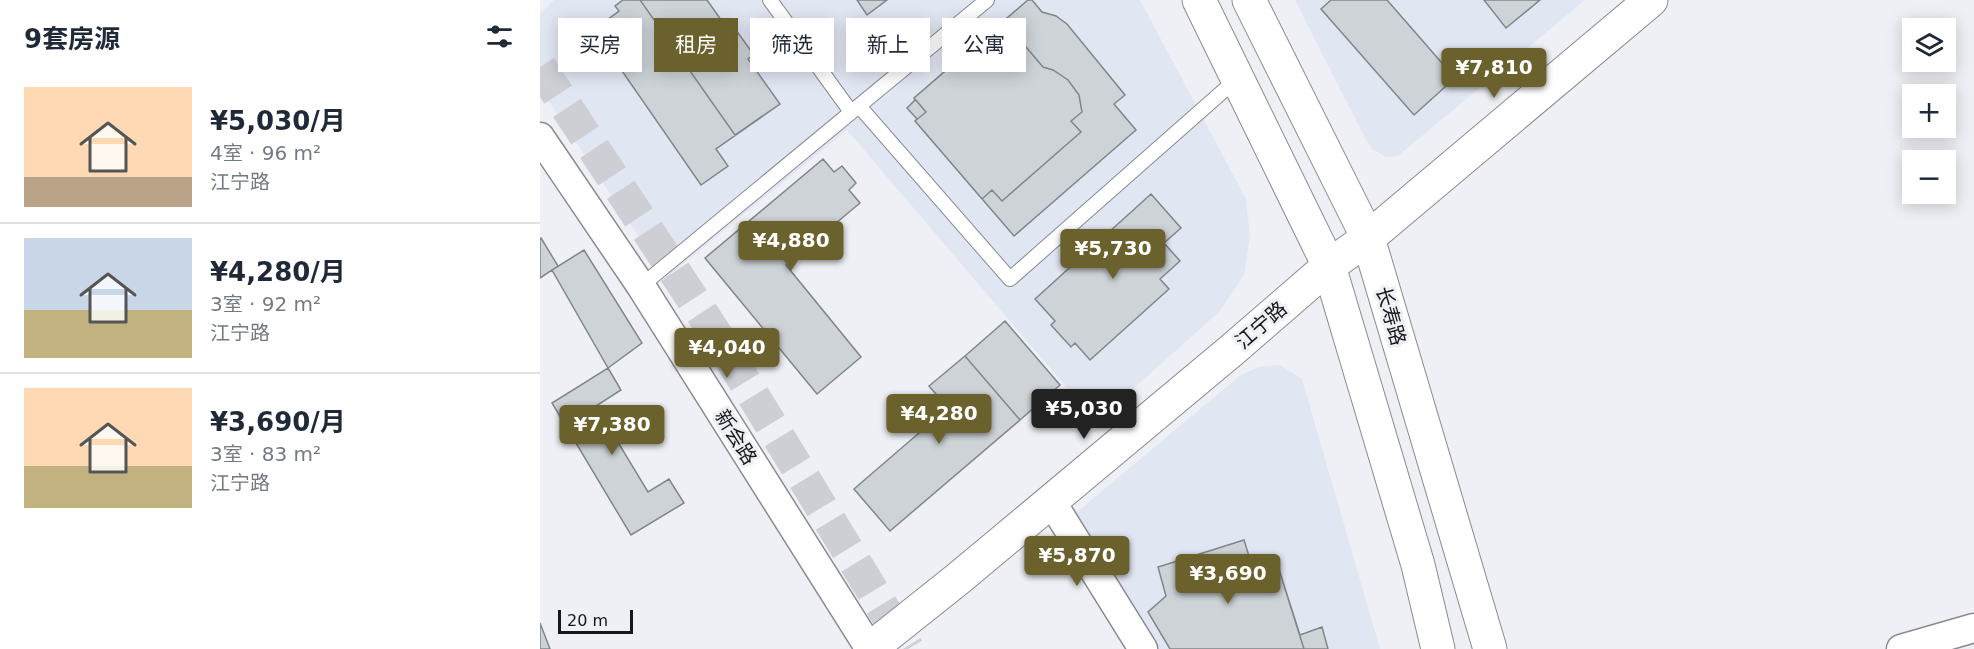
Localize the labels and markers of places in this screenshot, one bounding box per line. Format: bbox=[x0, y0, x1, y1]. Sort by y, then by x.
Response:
pin: ¥7,810 bbox=[1445, 48, 1543, 99]
pin: ¥4,880 bbox=[742, 221, 840, 272]
pin: ¥5,730 bbox=[1064, 229, 1162, 280]
pin: ¥4,040 bbox=[678, 328, 776, 379]
pin: ¥5,030 bbox=[1035, 389, 1133, 440]
pin: ¥4,280 bbox=[890, 394, 988, 445]
pin: ¥7,380 bbox=[563, 405, 661, 456]
pin: ¥5,870 bbox=[1028, 536, 1126, 587]
pin: ¥3,690 bbox=[1179, 554, 1277, 605]

